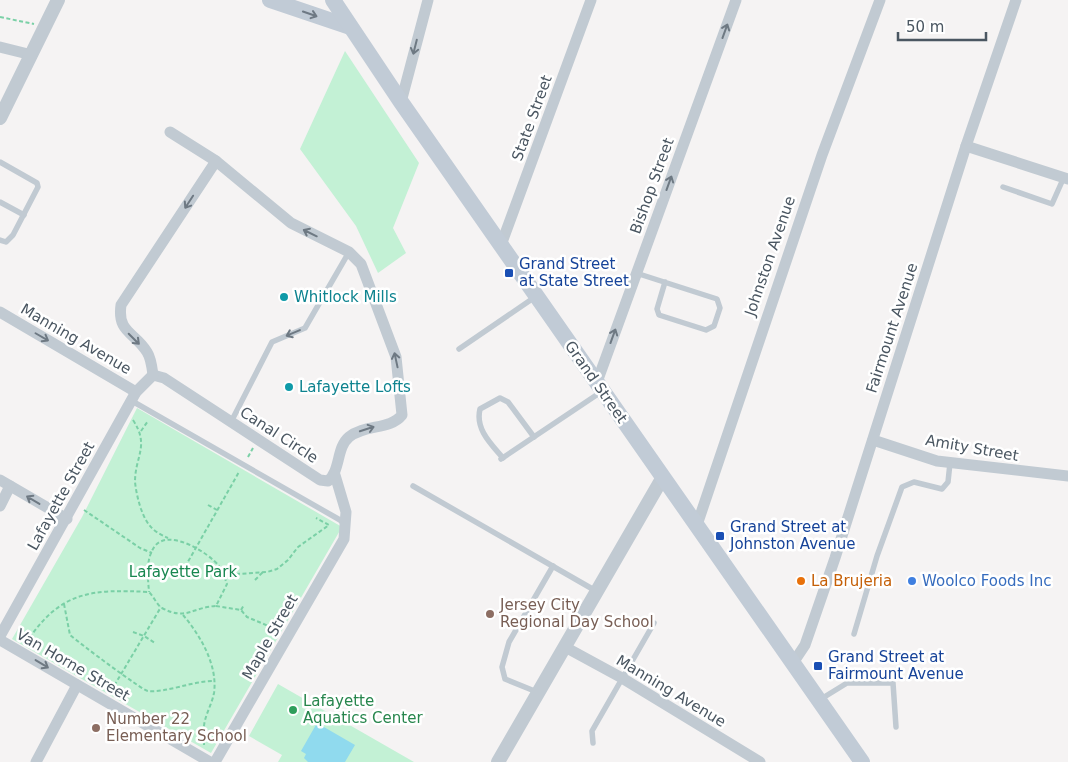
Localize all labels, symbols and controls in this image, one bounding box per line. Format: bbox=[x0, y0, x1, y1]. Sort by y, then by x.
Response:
one-way arrow bbox=[302, 10, 317, 19]
scale bar bbox=[898, 10, 986, 42]
text: 50 m bbox=[906, 18, 944, 36]
one-way arrow bbox=[721, 24, 730, 39]
one-way arrow bbox=[410, 39, 420, 55]
street label: State Street bbox=[508, 73, 556, 163]
street label: Bishop Street bbox=[626, 135, 678, 236]
one-way arrow bbox=[665, 176, 674, 192]
street label: Johnston Avenue bbox=[741, 194, 799, 319]
one-way arrow bbox=[184, 195, 194, 209]
one-way arrow bbox=[303, 228, 318, 237]
place label: Grand Street at State Street bbox=[519, 255, 629, 290]
street label: Fairmount Avenue bbox=[862, 261, 922, 395]
marker: Grand Street at State Street bbox=[503, 267, 515, 279]
place label: Whitlock Mills bbox=[294, 288, 397, 306]
marker: Whitlock Mills bbox=[278, 291, 290, 303]
street label: Manning Avenue bbox=[17, 300, 135, 378]
one-way arrow bbox=[286, 329, 301, 339]
one-way arrow bbox=[609, 329, 618, 344]
one-way arrow bbox=[35, 332, 50, 342]
one-way arrow bbox=[128, 333, 140, 345]
street label: Grand Street bbox=[561, 337, 631, 427]
one-way arrow bbox=[390, 353, 400, 369]
place label: Lafayette Lofts bbox=[299, 378, 411, 396]
marker: Lafayette Lofts bbox=[283, 381, 295, 393]
street label: Canal Circle bbox=[237, 403, 321, 467]
one-way arrow bbox=[358, 424, 374, 434]
street label: Amity Street bbox=[924, 431, 1020, 465]
street label: Lafayette Street bbox=[24, 438, 98, 553]
one-way arrow bbox=[27, 494, 41, 504]
place label: Grand Street at Johnston Avenue bbox=[729, 518, 856, 553]
marker: Grand Street at Johnston Avenue bbox=[714, 530, 726, 542]
park label: Lafayette Park bbox=[129, 563, 237, 581]
place label: La Brujeria bbox=[811, 572, 892, 590]
place label: Woolco Foods Inc bbox=[922, 572, 1051, 590]
marker: La Brujeria bbox=[795, 575, 807, 587]
marker: Woolco Foods Inc bbox=[906, 575, 918, 587]
street label: Maple Street bbox=[238, 591, 302, 683]
place label: Jersey City Regional Day School bbox=[499, 596, 654, 631]
marker: Jersey City Regional Day School bbox=[484, 608, 496, 620]
street label: Van Horne Street bbox=[13, 625, 133, 705]
place label: Grand Street at Fairmount Avenue bbox=[828, 648, 964, 683]
street label: Manning Avenue bbox=[613, 651, 729, 731]
one-way arrow bbox=[35, 659, 49, 669]
marker: Grand Street at Fairmount Avenue bbox=[812, 660, 824, 672]
place label: Lafayette Aquatics Center bbox=[303, 692, 423, 727]
marker: Lafayette Aquatics Center bbox=[287, 704, 299, 716]
place label: Number 22 Elementary School bbox=[106, 710, 247, 745]
marker: Number 22 Elementary School bbox=[90, 722, 102, 734]

